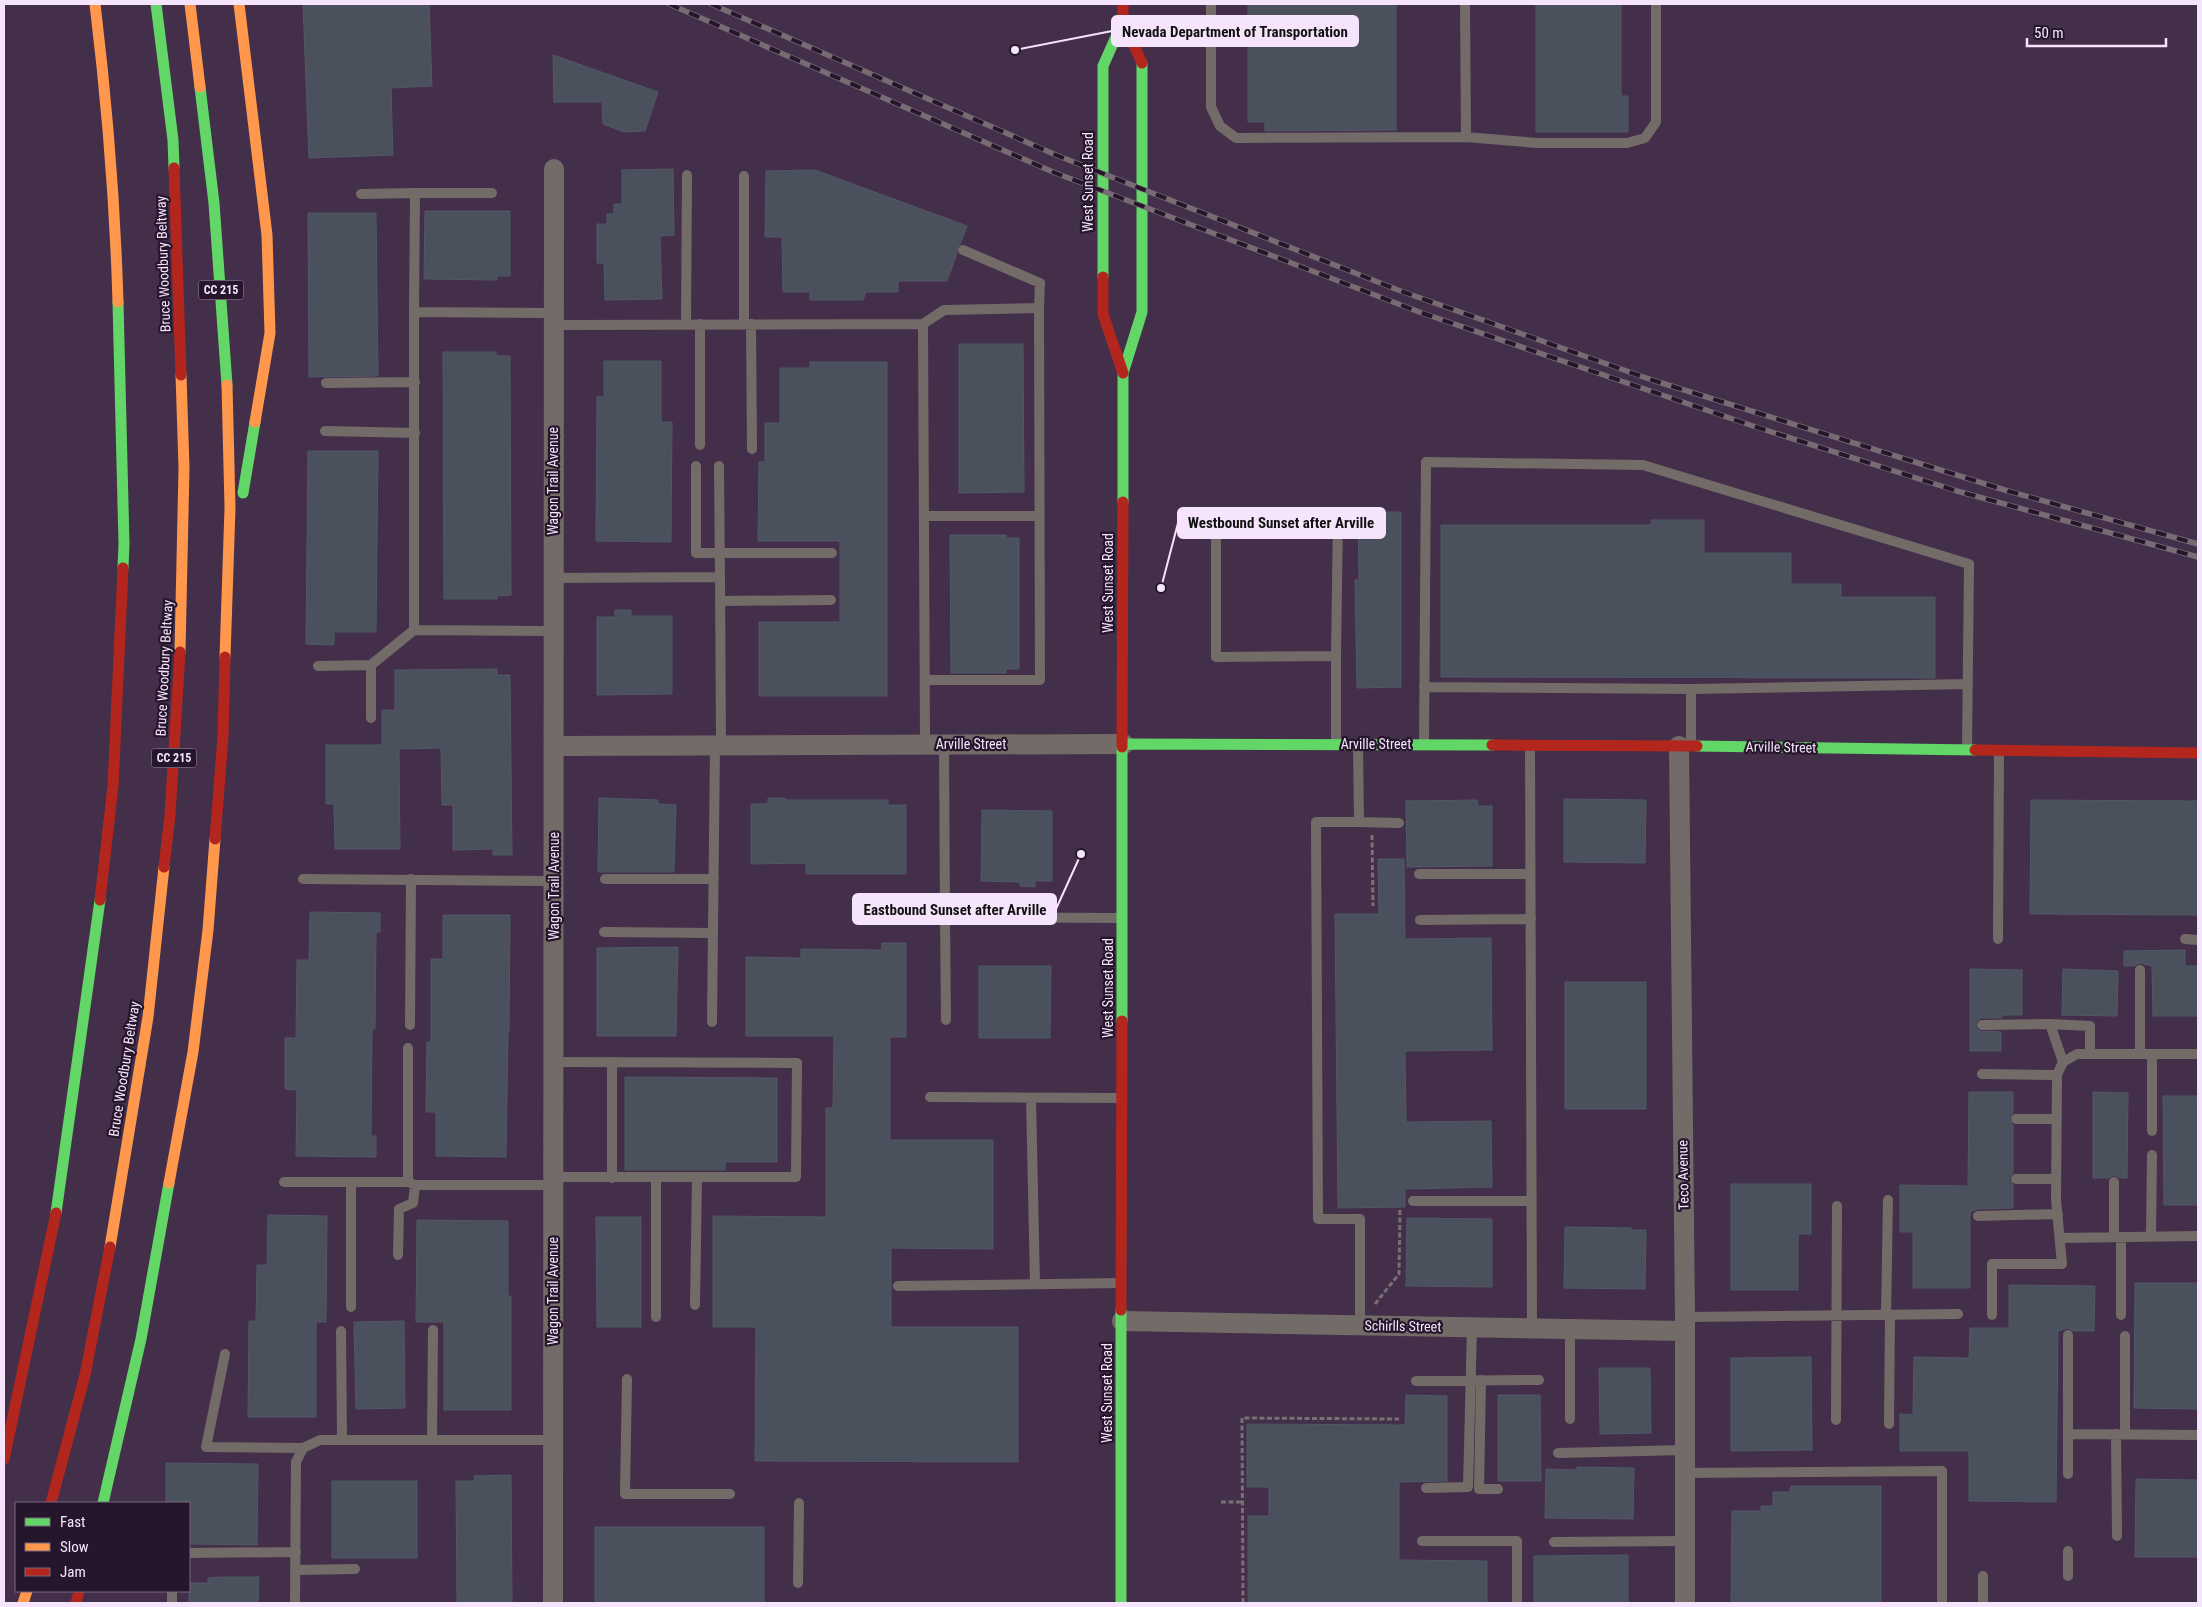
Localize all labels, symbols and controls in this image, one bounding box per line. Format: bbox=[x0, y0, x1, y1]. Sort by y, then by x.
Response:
scale bar bbox=[2027, 15, 2166, 47]
callout: Nevada Department of Transportation bbox=[1112, 16, 1358, 46]
text: Nevada Department of Transportation bbox=[1122, 23, 1348, 41]
text: 50 m bbox=[2034, 24, 2064, 42]
street label: West Sunset Road bbox=[1080, 132, 1096, 232]
street label: Bruce Woodbury Beltway bbox=[153, 195, 173, 333]
road number: CC 215 bbox=[198, 280, 244, 300]
street label: Wagon Trail Avenue bbox=[545, 426, 561, 535]
callout: Westbound Sunset after Arville bbox=[1178, 508, 1385, 538]
text: Westbound Sunset after Arville bbox=[1188, 514, 1374, 532]
street label: West Sunset Road bbox=[1100, 533, 1116, 633]
street label: Bruce Woodbury Beltway bbox=[152, 599, 176, 737]
street label: Arville Street bbox=[936, 736, 1006, 752]
street label: Arville Street bbox=[1341, 736, 1411, 752]
street label: Arville Street bbox=[1746, 738, 1816, 756]
road number: CC 215 bbox=[152, 748, 196, 768]
street label: Wagon Trail Avenue bbox=[546, 831, 562, 940]
callout: Eastbound Sunset after Arville bbox=[853, 894, 1056, 924]
text: Eastbound Sunset after Arville bbox=[864, 901, 1046, 919]
street label: West Sunset Road bbox=[1100, 938, 1116, 1038]
street label: Bruce Woodbury Beltway bbox=[105, 1000, 143, 1138]
street label: Teco Avenue bbox=[1674, 1139, 1692, 1210]
street label: Wagon Trail Avenue bbox=[545, 1236, 561, 1345]
street label: Schirlls Street bbox=[1364, 1317, 1442, 1335]
street label: West Sunset Road bbox=[1099, 1343, 1115, 1443]
legend bbox=[15, 1502, 190, 1592]
text: Fast bbox=[60, 1513, 85, 1531]
text: Slow bbox=[60, 1538, 89, 1556]
text: Jam bbox=[60, 1563, 86, 1581]

